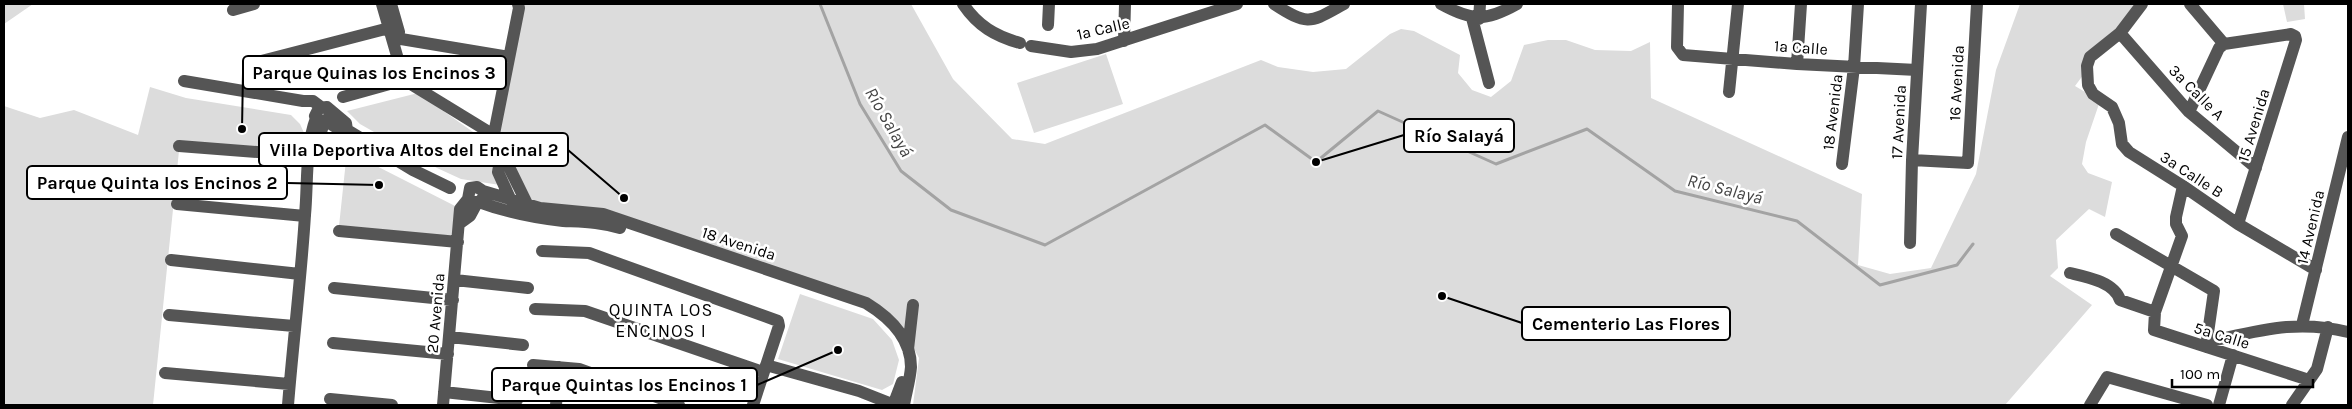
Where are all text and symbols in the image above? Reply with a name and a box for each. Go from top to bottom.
street label: 1a Calle [1075,13,1131,44]
street label: 1a Calle [1774,36,1828,59]
street label: 16 Avenida [1945,45,1968,122]
callout: Parque Quinas los Encinos 3 [243,56,506,89]
street label: 3a Calle A [2165,61,2228,124]
text: Parque Quinas los Encinos 3 [252,62,496,84]
street label: 18 Avenida [1818,73,1847,151]
water label: Río Salayá [860,83,918,161]
street label: 17 Avenida [1887,84,1910,160]
street label: 15 Avenida [2233,86,2274,164]
callout: Río Salayá [1404,119,1514,152]
text: Río Salayá [1414,125,1504,147]
callout: Villa Deportiva Altos del Encinal 2 [259,133,568,166]
text: Villa Deportiva Altos del Encinal 2 [270,139,558,161]
street label: 3a Calle B [2157,147,2227,202]
callout: Parque Quinta los Encinos 2 [27,166,287,199]
water label: Río Salayá [1685,169,1765,209]
text: Parque Quinta los Encinos 2 [37,172,277,194]
street label: 14 Avenida [2293,188,2328,266]
street label: 18 Avenida [699,223,778,264]
street label: 20 Avenida [423,272,448,354]
district label: QUINTA LOS ENCINOS I [609,299,713,342]
callout: Cementerio Las Flores [1522,307,1730,340]
text: Cementerio Las Flores [1532,313,1720,335]
street label: 5a Calle [2192,318,2252,353]
scale bar [2172,356,2313,388]
text: 100 m [2180,365,2220,383]
callout: Parque Quintas los Encinos 1 [492,368,757,401]
text: Parque Quintas los Encinos 1 [501,374,747,396]

